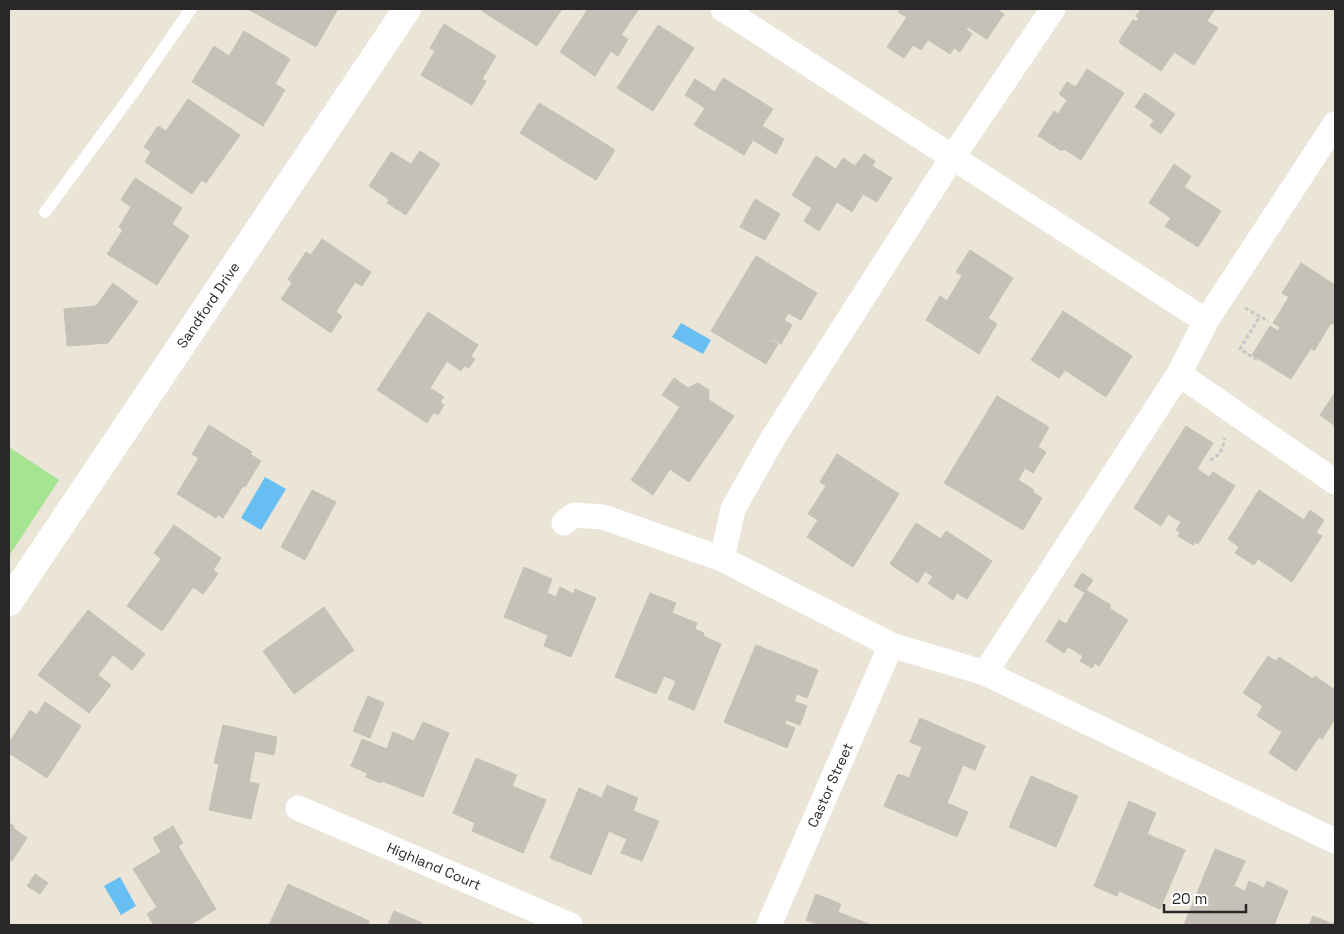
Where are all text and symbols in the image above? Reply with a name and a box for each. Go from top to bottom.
street label: Sandford Drive [173,259,243,351]
street label: Castor Street [803,740,857,830]
street label: Highland Court [384,838,484,894]
scale bar [1164,882,1246,914]
text: 20 m [1172,889,1207,908]

